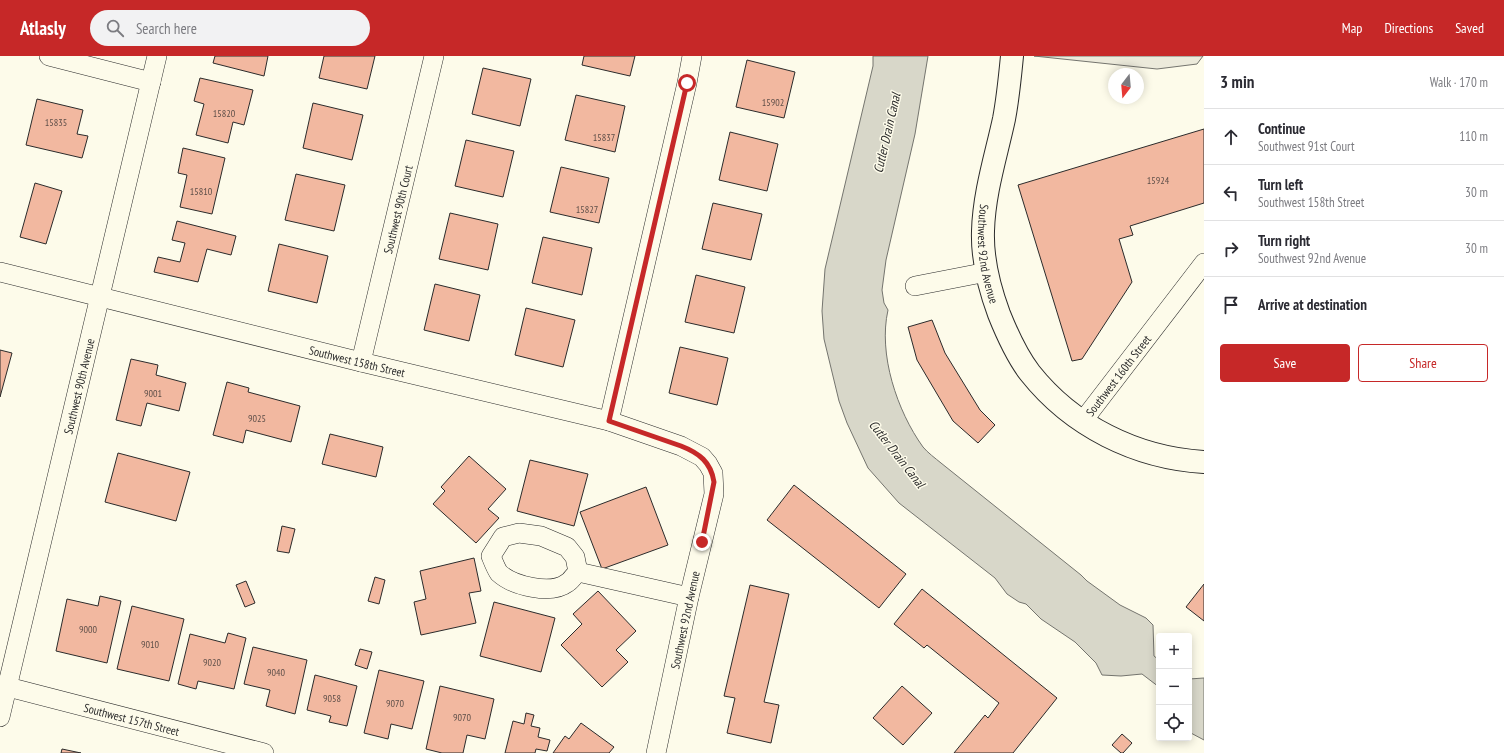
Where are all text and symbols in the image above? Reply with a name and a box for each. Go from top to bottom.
search box [90,10,370,46]
text: Atlasly [20,16,66,40]
icon: search [104,17,126,39]
text: Search here [136,19,197,38]
text: Map [1342,19,1362,37]
text: Directions [1384,19,1433,37]
text: Saved [1455,19,1484,37]
north arrow [1108,68,1144,104]
text: 3 min [1220,71,1254,93]
route start [678,74,696,92]
text: Walk · 170 m [1430,74,1488,91]
water label: Cutler Drain Canal [870,89,905,175]
house number: 15902 [762,96,784,109]
house number: 15820 [213,107,236,120]
house number: 15835 [45,116,67,129]
text: Continue [1258,119,1305,138]
icon: ahead [1220,126,1242,148]
text: 110 m [1459,128,1488,145]
house number: 15837 [593,131,615,144]
text: Southwest 91st Court [1258,138,1355,155]
street label: Southwest 90th Court [380,163,415,255]
house number: 15924 [1147,174,1170,187]
text: Turn left [1258,175,1303,194]
icon: left [1220,182,1242,204]
text: 30 m [1465,184,1488,201]
house number: 15810 [190,185,213,198]
text: Southwest 158th Street [1258,194,1364,211]
house number: 15827 [576,203,598,216]
street label: Southwest 92nd Avenue [975,203,1002,305]
text: Turn right [1258,231,1310,250]
icon: right [1220,238,1242,260]
text: 30 m [1465,240,1488,257]
text: Southwest 92nd Avenue [1258,250,1366,267]
icon: arrive [1220,294,1242,316]
text: Arrive at destination [1258,295,1367,314]
street label: Southwest 160th Street [1082,331,1154,419]
street label: Southwest 90th Avenue [60,337,97,436]
street label: Southwest 158th Street [308,342,407,380]
button: Save [1220,344,1350,382]
button: Share [1358,344,1488,382]
house number: 9001 [144,387,162,400]
house number: 9025 [248,412,266,425]
water label: Cutler Drain Canal [865,417,930,493]
route end [693,533,711,551]
street label: Southwest 92nd Avenue [667,570,703,670]
house number: 9000 [79,623,98,636]
map controls [1156,633,1192,741]
button: + [1156,633,1192,669]
house number: 9010 [141,638,160,651]
house number: 9020 [203,656,222,669]
house number: 9040 [267,666,286,679]
button: − [1156,669,1192,705]
house number: 9058 [323,692,341,705]
house number: 9070 [386,697,405,710]
street label: Southwest 157th Street [82,699,182,739]
button: locate [1156,705,1192,741]
house number: 9070 [453,711,472,724]

